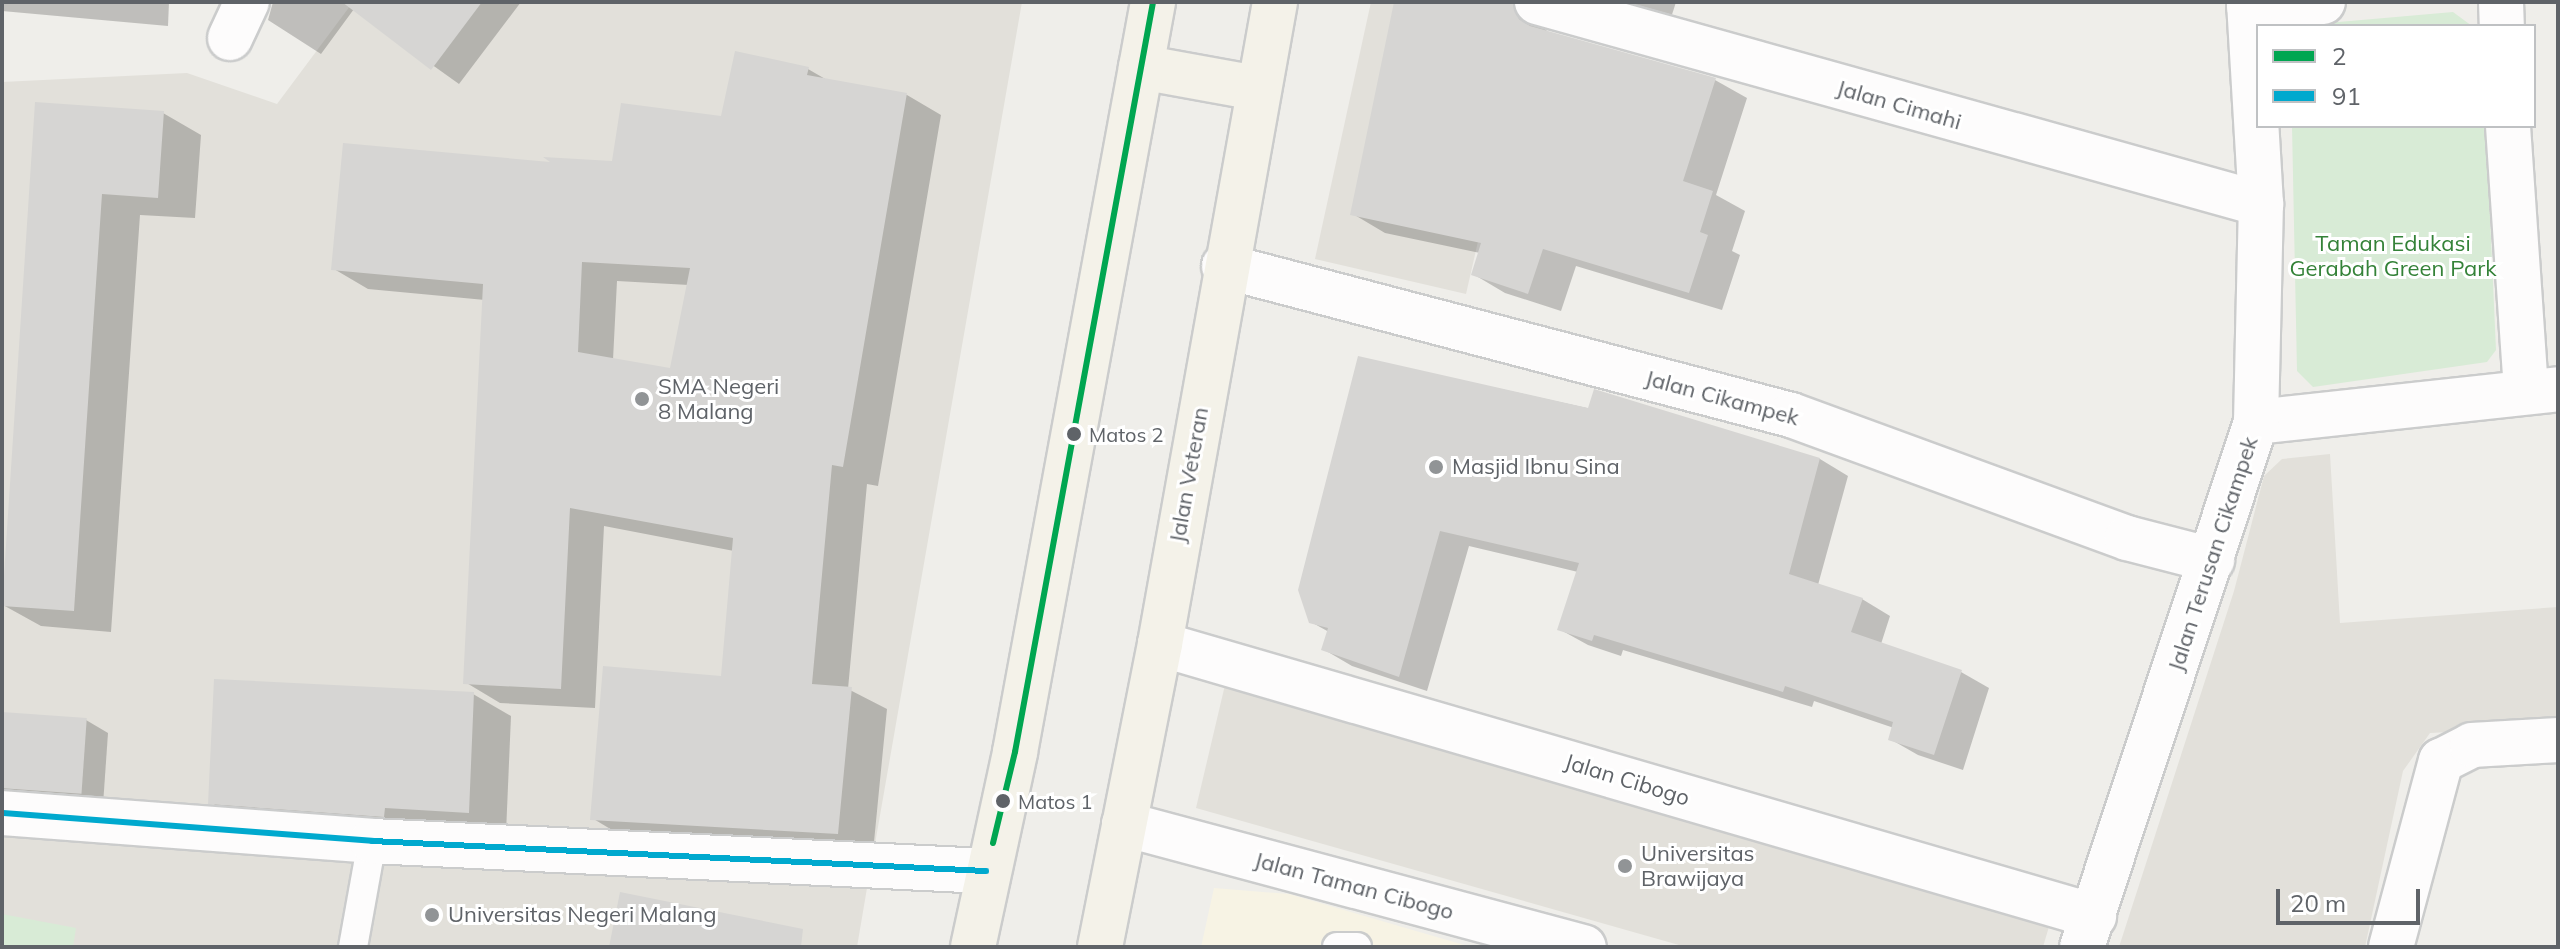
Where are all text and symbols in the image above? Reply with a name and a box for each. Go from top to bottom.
legend [2256,24,2536,128]
text: 2 [2332,41,2346,71]
street label: Jalan Cimahi [1834,75,1964,135]
text: 91 [2332,81,2361,111]
park label: Taman Edukasi Gerabah Green Park [2290,230,2496,282]
street label: Jalan Cikampek [1642,365,1802,431]
place label: SMA Negeri 8 Malang [658,373,779,424]
marker: SMA Negeri 8 Malang [633,390,651,408]
street label: Jalan Veteran [1164,405,1214,545]
place label: Matos 2 [1089,422,1164,446]
marker: Matos 2 [1066,426,1082,442]
street label: Jalan Terusan Cikampek [2163,433,2263,675]
place label: Masjid Ibnu Sina [1452,454,1620,480]
marker: Masjid Ibnu Sina [1427,458,1445,476]
street label: Jalan Cibogo [1561,748,1693,812]
place label: Matos 1 [1018,789,1093,813]
marker: Matos 1 [995,793,1011,809]
place label: Universitas Brawijaya [1641,840,1755,892]
street label: Jalan Taman Cibogo [1251,847,1457,925]
marker: Universitas Brawijaya [1616,857,1634,875]
scale bar [2280,873,2424,923]
text: 20 m [2290,888,2346,918]
place label: Universitas Negeri Malang [448,902,717,928]
marker: Universitas Negeri Malang [423,906,441,924]

